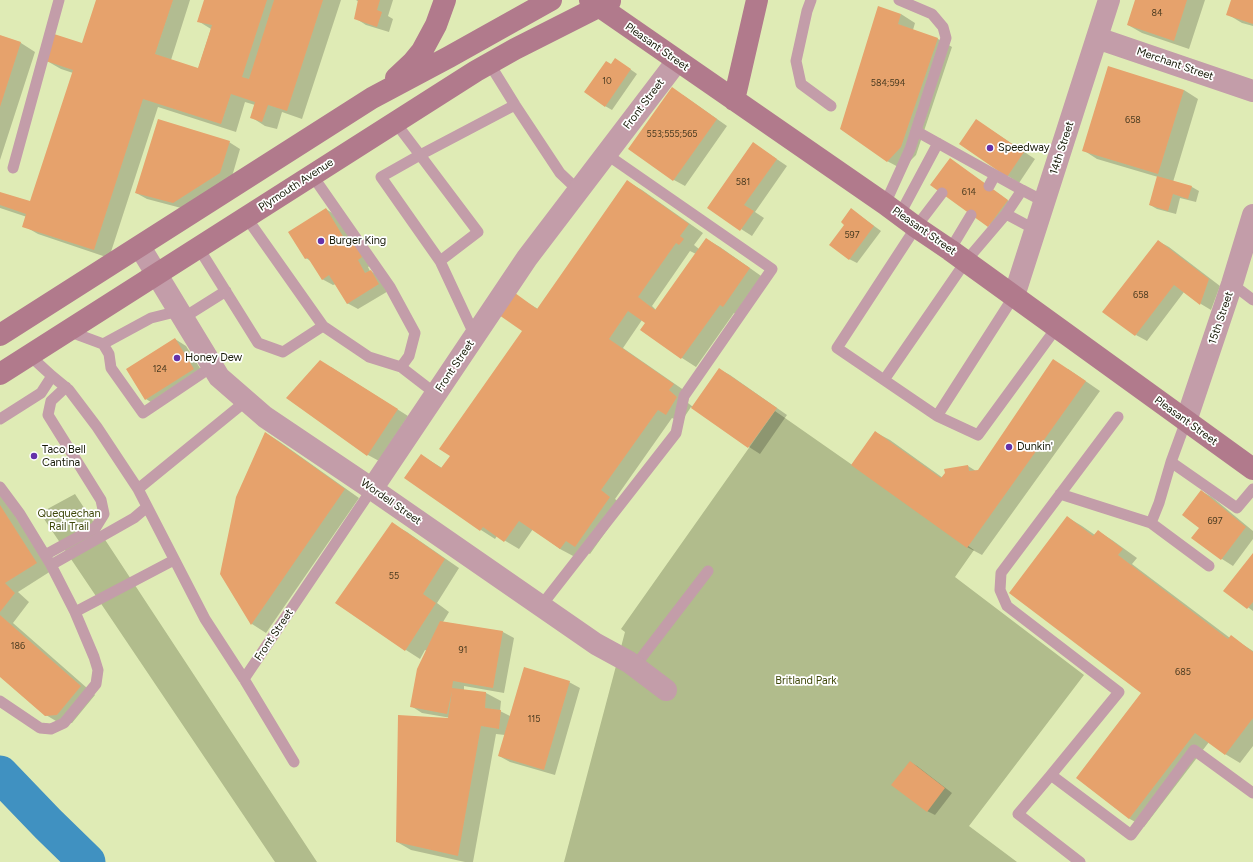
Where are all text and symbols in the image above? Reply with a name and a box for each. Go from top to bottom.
house number: 84 [1151,8,1163,18]
street label: Pleasant Street [623,20,691,74]
street label: Merchant Street [1135,45,1215,83]
house number: 10 [602,76,612,86]
street label: Front Street [621,76,667,132]
house number: 584;594 [871,78,905,88]
house number: 658 [1125,115,1141,125]
street label: 14th Street [1047,120,1077,176]
house number: 553;555;565 [647,129,697,139]
place label: Speedway [998,141,1050,155]
marker: Speedway [985,143,995,153]
street label: Plymouth Avenue [256,156,336,214]
house number: 581 [736,177,750,187]
house number: 614 [962,187,976,197]
street label: Pleasant Street [890,204,958,258]
house number: 597 [844,230,860,240]
place label: Burger King [329,234,386,248]
marker: Burger King [316,236,326,246]
house number: 658 [1133,290,1149,300]
street label: 15th Street [1206,290,1236,346]
street label: Front Street [433,338,477,394]
place label: Honey Dew [185,351,242,365]
marker: Honey Dew [172,353,182,363]
house number: 124 [153,364,167,374]
street label: Pleasant Street [1152,394,1220,448]
place label: Dunkin' [1017,440,1053,454]
marker: Dunkin' [1004,442,1014,452]
place label: Taco Bell Cantina [42,443,86,469]
marker: Taco Bell Cantina [29,451,39,461]
street label: Wordell Street [358,476,424,528]
park label: Quequechan Rail Trail [37,507,101,533]
house number: 697 [1207,516,1223,526]
house number: 55 [389,571,399,581]
street label: Front Street [252,607,296,663]
house number: 186 [11,641,25,651]
house number: 91 [459,645,467,655]
house number: 685 [1175,667,1191,677]
park label: Britland Park [775,674,837,688]
house number: 115 [528,714,540,724]

